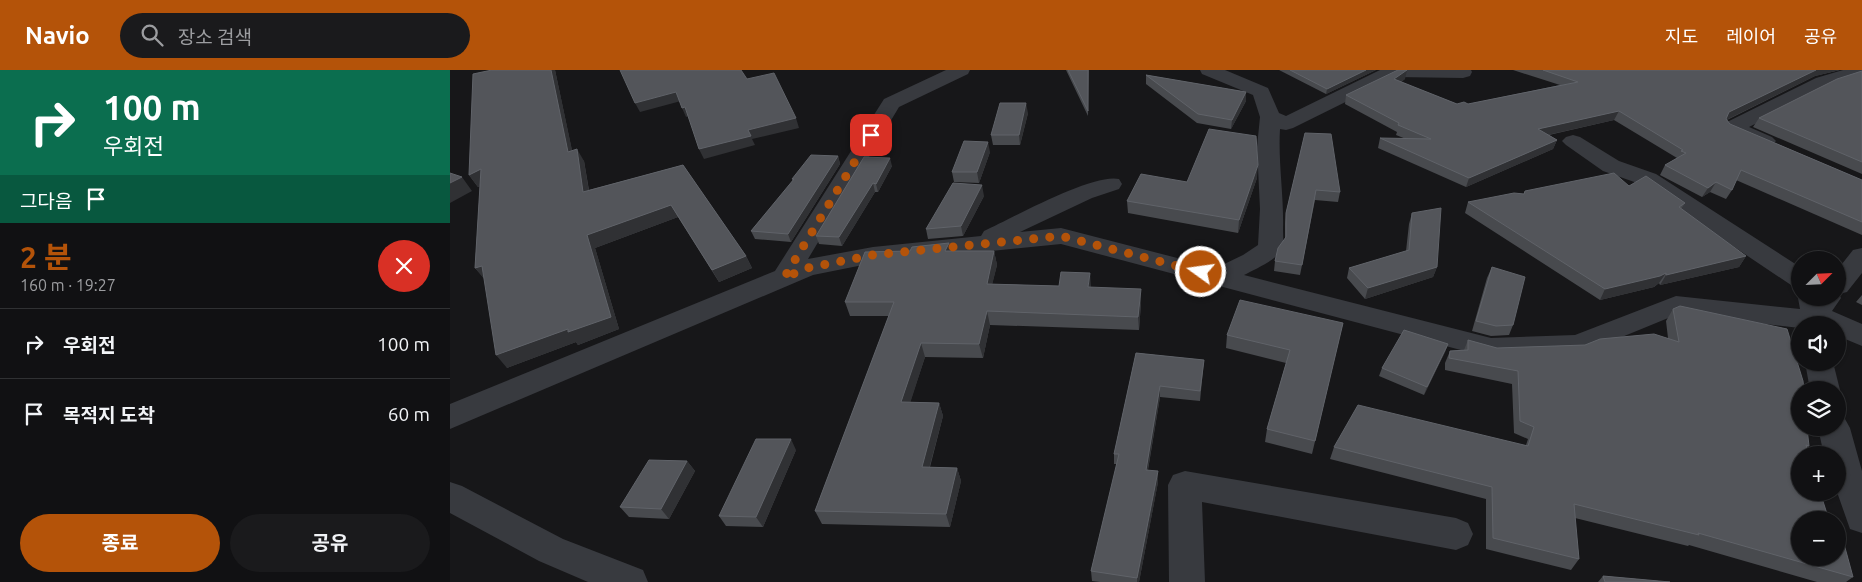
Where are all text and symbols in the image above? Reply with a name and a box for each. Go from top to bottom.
search box [120,13,470,58]
icon: search [138,21,166,49]
text: Navio [25,22,90,49]
text: 장소 검색 [178,26,252,48]
text: 지도 [1665,26,1698,46]
text: 레이어 [1726,26,1776,46]
text: 공유 [1804,26,1837,46]
text: 100 m [103,87,201,127]
icon: right [20,90,85,155]
pin [850,114,892,156]
icon: arrive [857,121,885,149]
text: 우회전 [103,133,164,158]
icon: arrive [82,185,110,213]
text: 그다음 [20,190,72,212]
text: 2 분 [20,240,72,274]
button: close [378,240,430,292]
position arrow [1174,245,1226,297]
north arrow [1791,251,1846,306]
map controls [1791,251,1846,566]
text: 160 m · 19:27 [20,276,116,294]
button: sound [1791,316,1846,371]
icon: right [20,330,48,358]
text: 100 m [377,333,430,355]
text: 우회전 [63,334,115,356]
button: layers [1791,381,1846,436]
icon: arrive [20,400,48,428]
text: 60 m [388,403,430,425]
text: 목적지 도착 [63,404,155,426]
button: + [1791,446,1846,501]
button: − [1791,511,1846,566]
button: 종료 [20,514,220,572]
button: 공유 [230,514,430,572]

